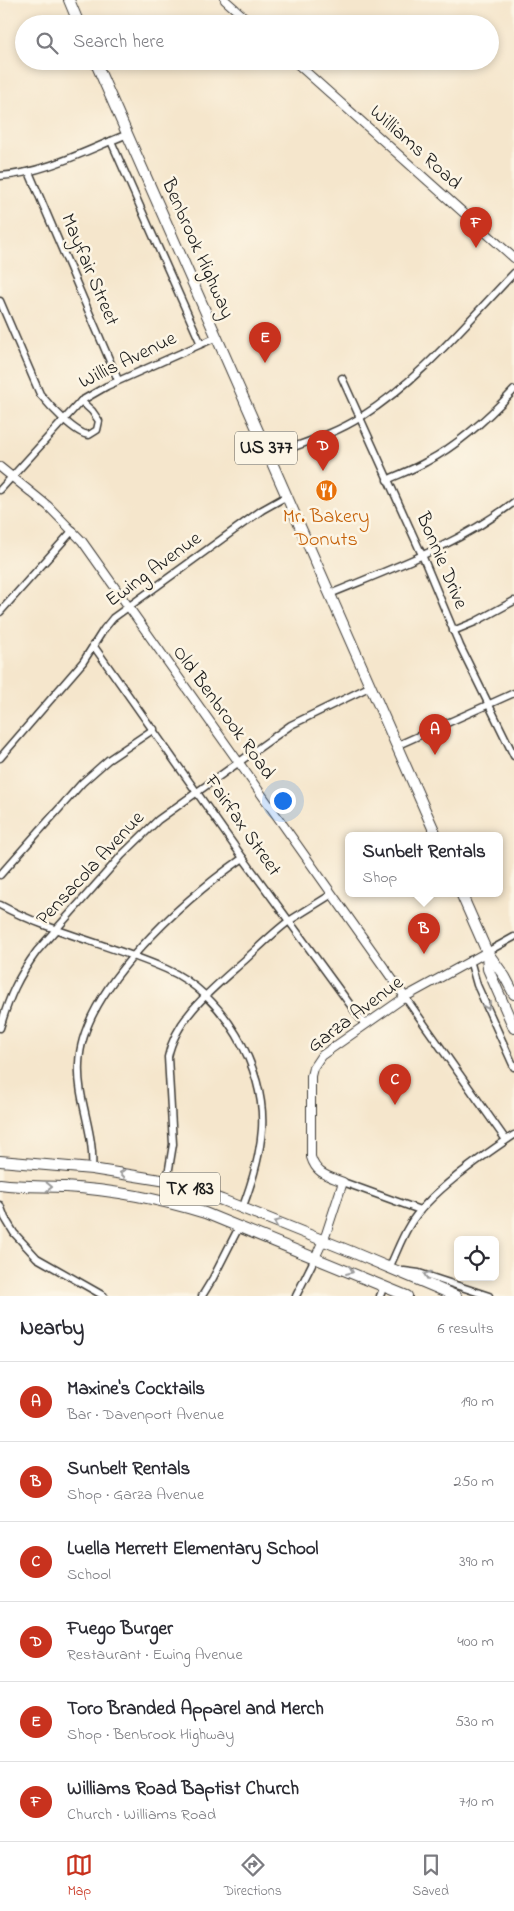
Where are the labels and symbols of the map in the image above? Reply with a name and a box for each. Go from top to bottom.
street label: Williams Road [362,99,468,197]
street label: Benbrook Highway [152,173,241,324]
pin: F [460,207,492,248]
street label: Mayfair Street [52,209,126,331]
pin: E [249,322,281,363]
street label: Willis Avenue [74,325,182,397]
pin: D [307,430,339,471]
road number: US 377 [235,432,297,464]
restaurant icon: Mr. Bakery Donuts [314,479,338,503]
place label: Mr. Bakery Donuts [283,503,369,555]
street label: Bonnie Drive [407,507,474,614]
street label: Ewing Avenue [100,525,209,616]
street label: Old Benbrook Road [164,640,282,786]
pin: A [419,714,451,755]
street label: Fairfax Street [196,769,288,883]
your location [270,788,296,814]
street label: Pensacola Avenue [30,805,152,933]
pin: B [408,913,440,954]
street label: Garza Avenue [302,969,410,1061]
one-way arrow [481,1001,492,1010]
pin: C [379,1064,411,1105]
one-way arrow [119,1169,127,1179]
road number: TX 183 [160,1172,220,1206]
one-way arrow [45,1182,53,1192]
one-way arrow [273,1219,282,1229]
one-way arrow [345,1265,354,1276]
one-way arrow [423,1271,431,1281]

